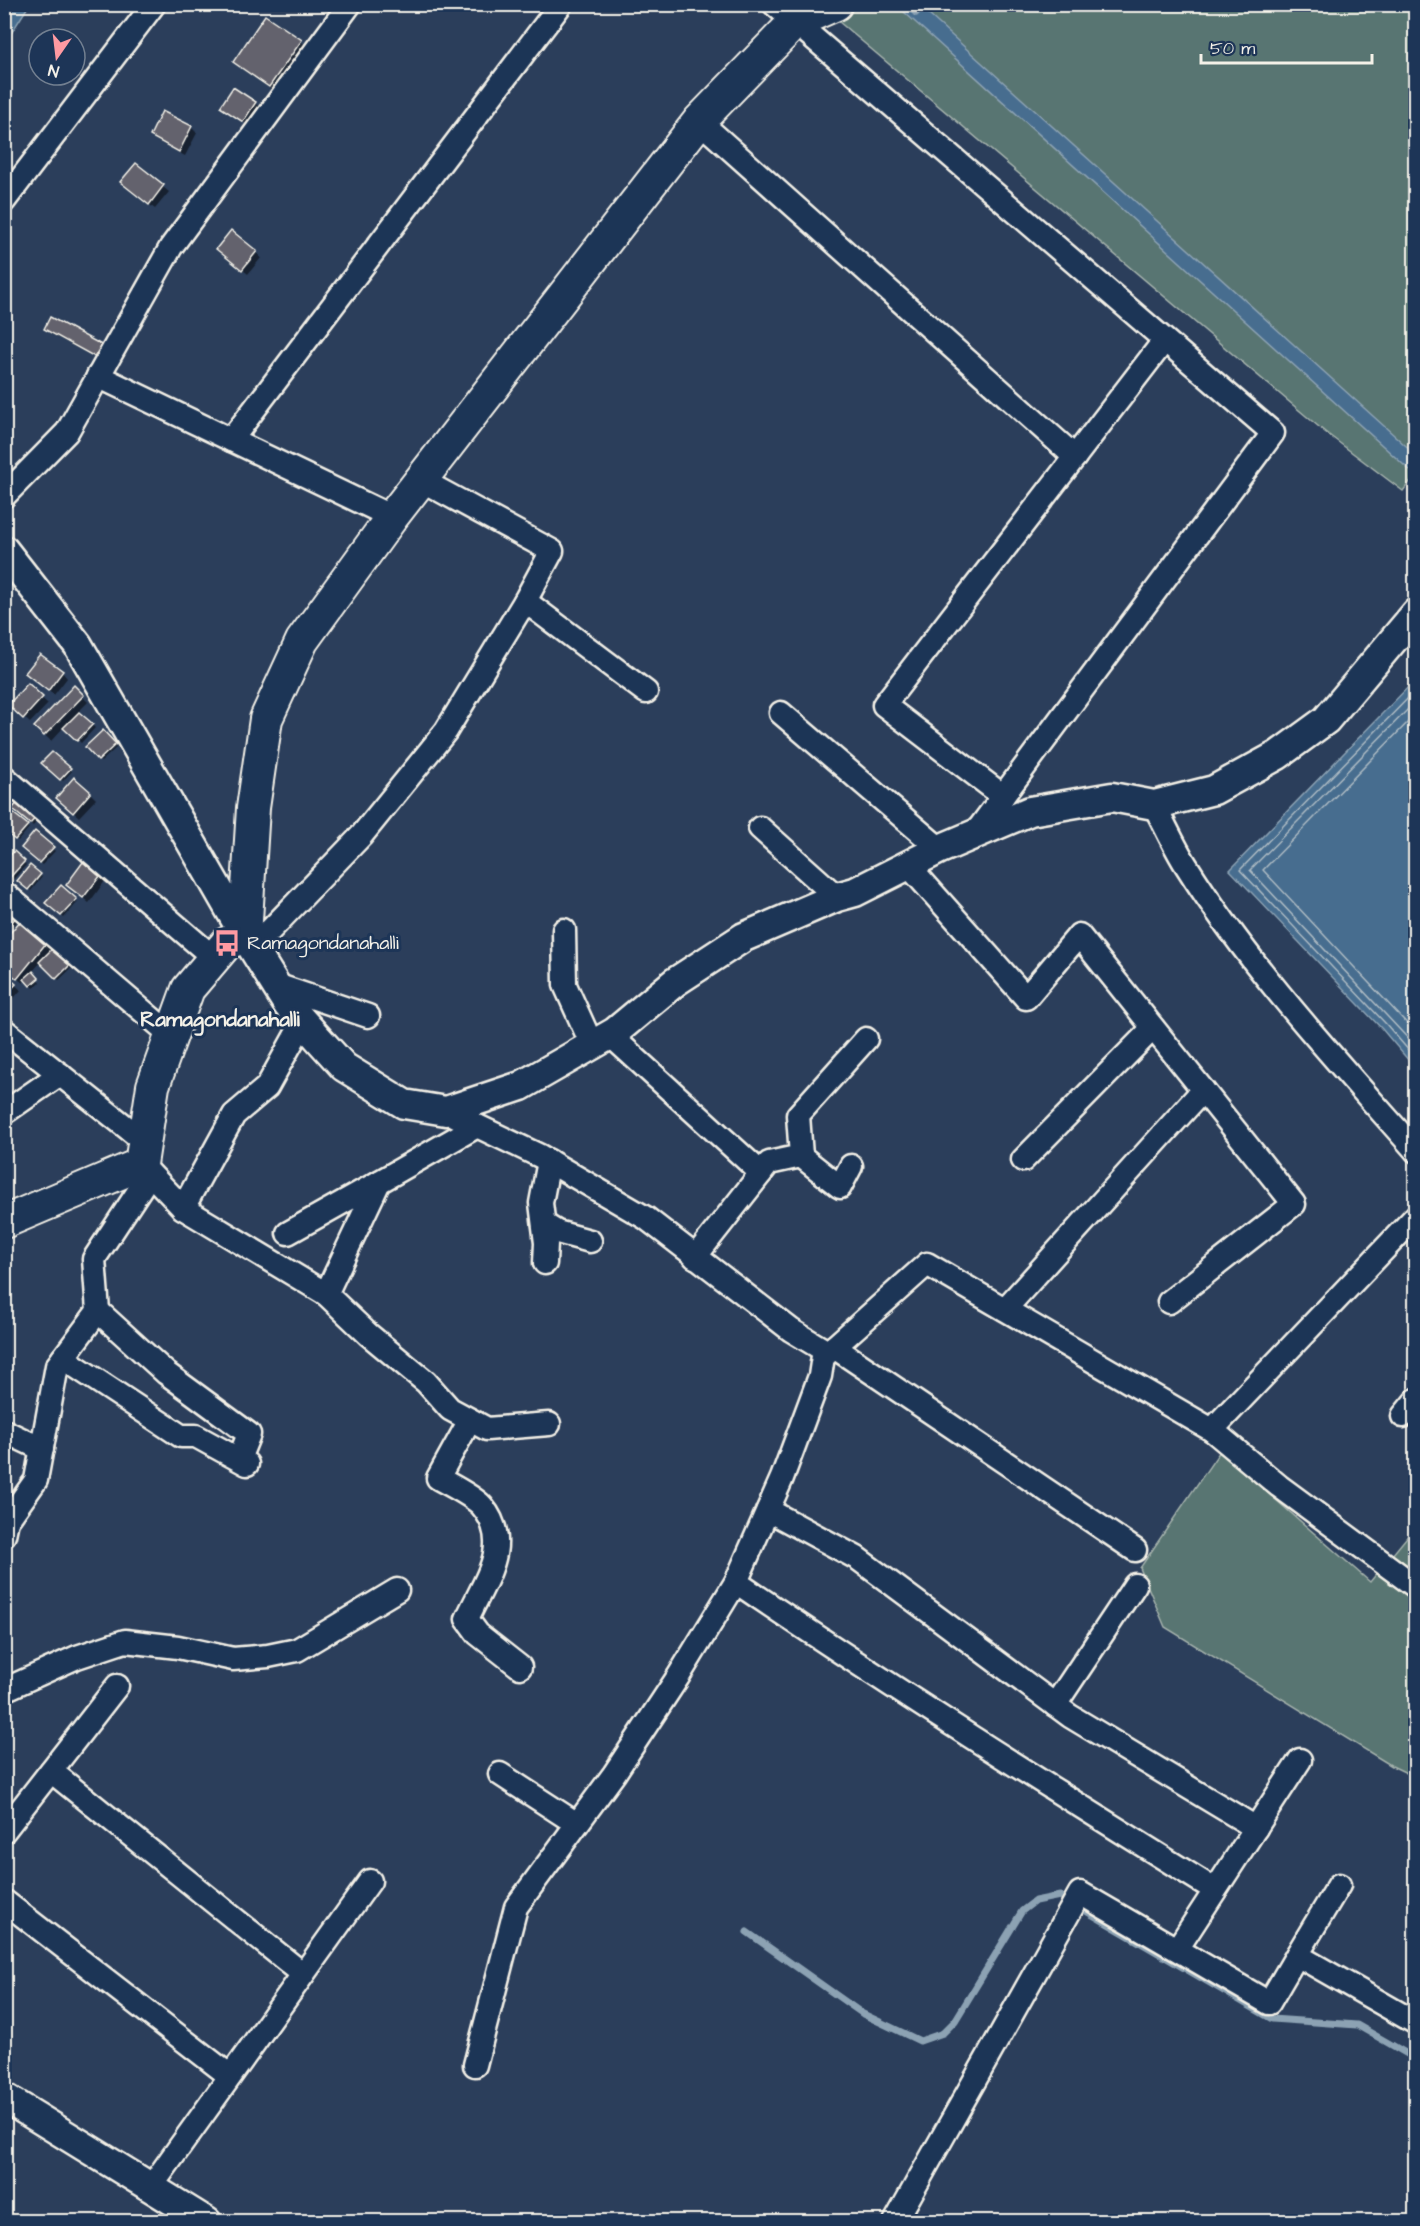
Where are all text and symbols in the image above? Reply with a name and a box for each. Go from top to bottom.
north arrow [27,27,87,87]
scale bar [1201,27,1372,65]
text: 50 m [1210,36,1255,61]
text: N [46,59,61,82]
bus stop icon: Ramagondanahalli [212,928,242,958]
place label: Ramagondanahalli [247,929,399,958]
district label: Ramagondanahalli [140,1005,300,1036]

